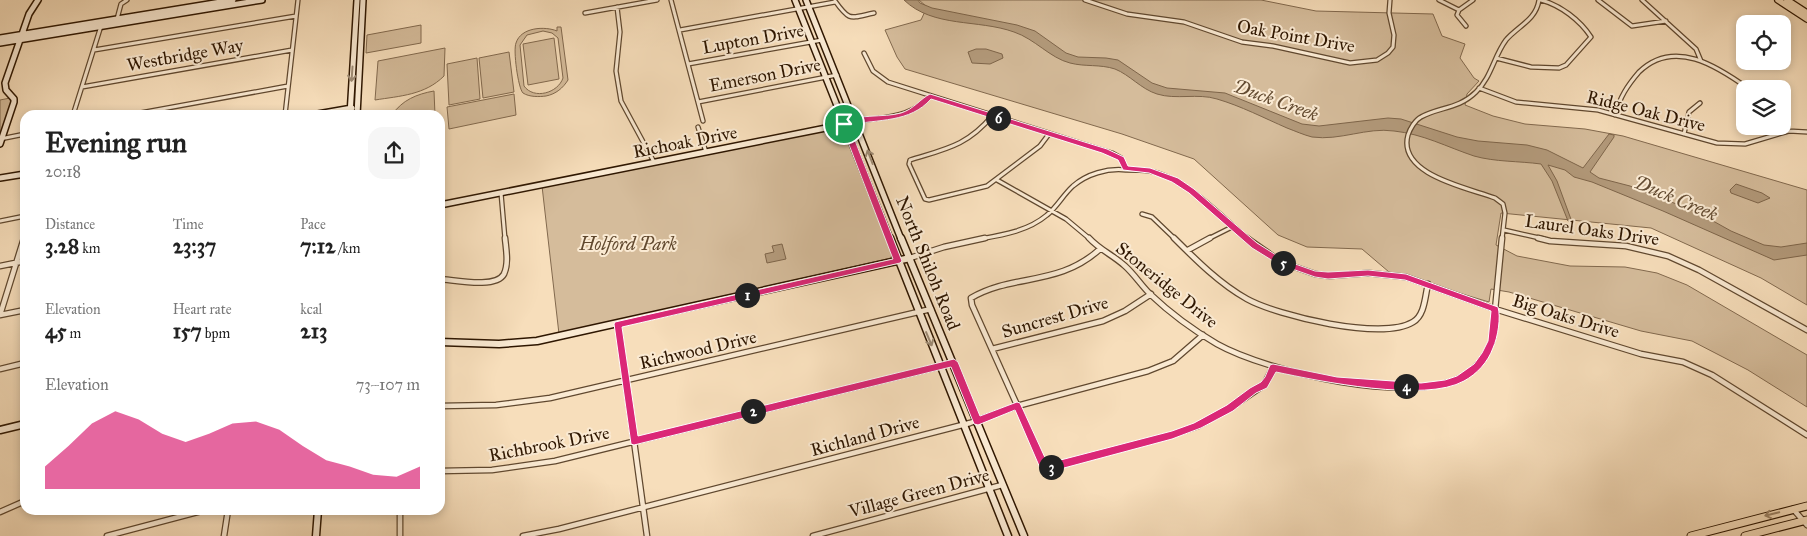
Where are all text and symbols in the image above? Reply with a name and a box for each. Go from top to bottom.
street label: Oak Point Drive [1235,15,1357,57]
map controls [1736,15,1791,135]
button: locate [1736,15,1791,70]
street label: Lupton Drive [701,19,805,59]
street label: Westbridge Way [125,34,246,77]
street label: Emerson Drive [707,53,823,97]
one-way arrow [348,66,357,82]
water label: Duck Creek [1230,74,1322,126]
button: layers [1736,80,1791,135]
street label: Ridge Oak Drive [1584,86,1708,137]
pin [823,103,865,145]
pin: 6 [986,106,1010,130]
icon: arrive [830,110,858,138]
text: 6 [995,110,1002,127]
street label: Richoak Drive [631,121,739,163]
text: Evening run [45,125,187,160]
button: share [368,127,420,179]
one-way arrow [864,150,873,165]
text: 20:18 [45,162,81,181]
water label: Duck Creek [1631,170,1722,226]
street label: North Shiloh Road [891,193,965,333]
street label: Laurel Oaks Drive [1524,210,1660,250]
text: Distance [45,216,95,233]
text: Time [173,216,204,233]
text: Pace [300,216,326,233]
text: 3.28 [45,233,79,259]
text: 23:37 [173,233,216,259]
text: 7:12 [300,233,335,259]
park label: Holford Park [578,233,677,255]
street label: Stoneridge Drive [1111,237,1223,334]
text: km [79,240,101,257]
text: /km [335,240,361,257]
pin: 5 [1270,250,1296,276]
text: 5 [1280,255,1287,272]
pin: 1 [734,282,760,308]
text: 1 [745,287,750,304]
street label: Big Oaks Drive [1510,289,1622,344]
street label: Suncrest Drive [999,291,1111,343]
text: Elevation [45,301,101,318]
text: Heart rate [173,301,232,318]
text: kcal [300,301,322,318]
text: 45 [45,318,66,344]
text: 157 [173,318,202,344]
text: 213 [300,318,327,344]
text: m [66,325,81,342]
text: bpm [202,325,230,342]
street label: Richwood Drive [637,326,759,374]
one-way arrow [924,331,934,346]
pin: 4 [1394,374,1418,398]
text: Elevation [45,375,109,394]
text: 73–107 m [356,375,420,394]
text: 4 [1403,378,1410,395]
pin: 2 [740,398,766,424]
text: 2 [750,403,757,420]
street label: Richland Drive [808,411,922,461]
street label: Richbrook Drive [487,422,611,466]
pin: 3 [1038,454,1064,480]
text: 3 [1049,459,1054,476]
street label: Village Green Drive [845,464,992,524]
one-way arrow [1765,510,1781,520]

